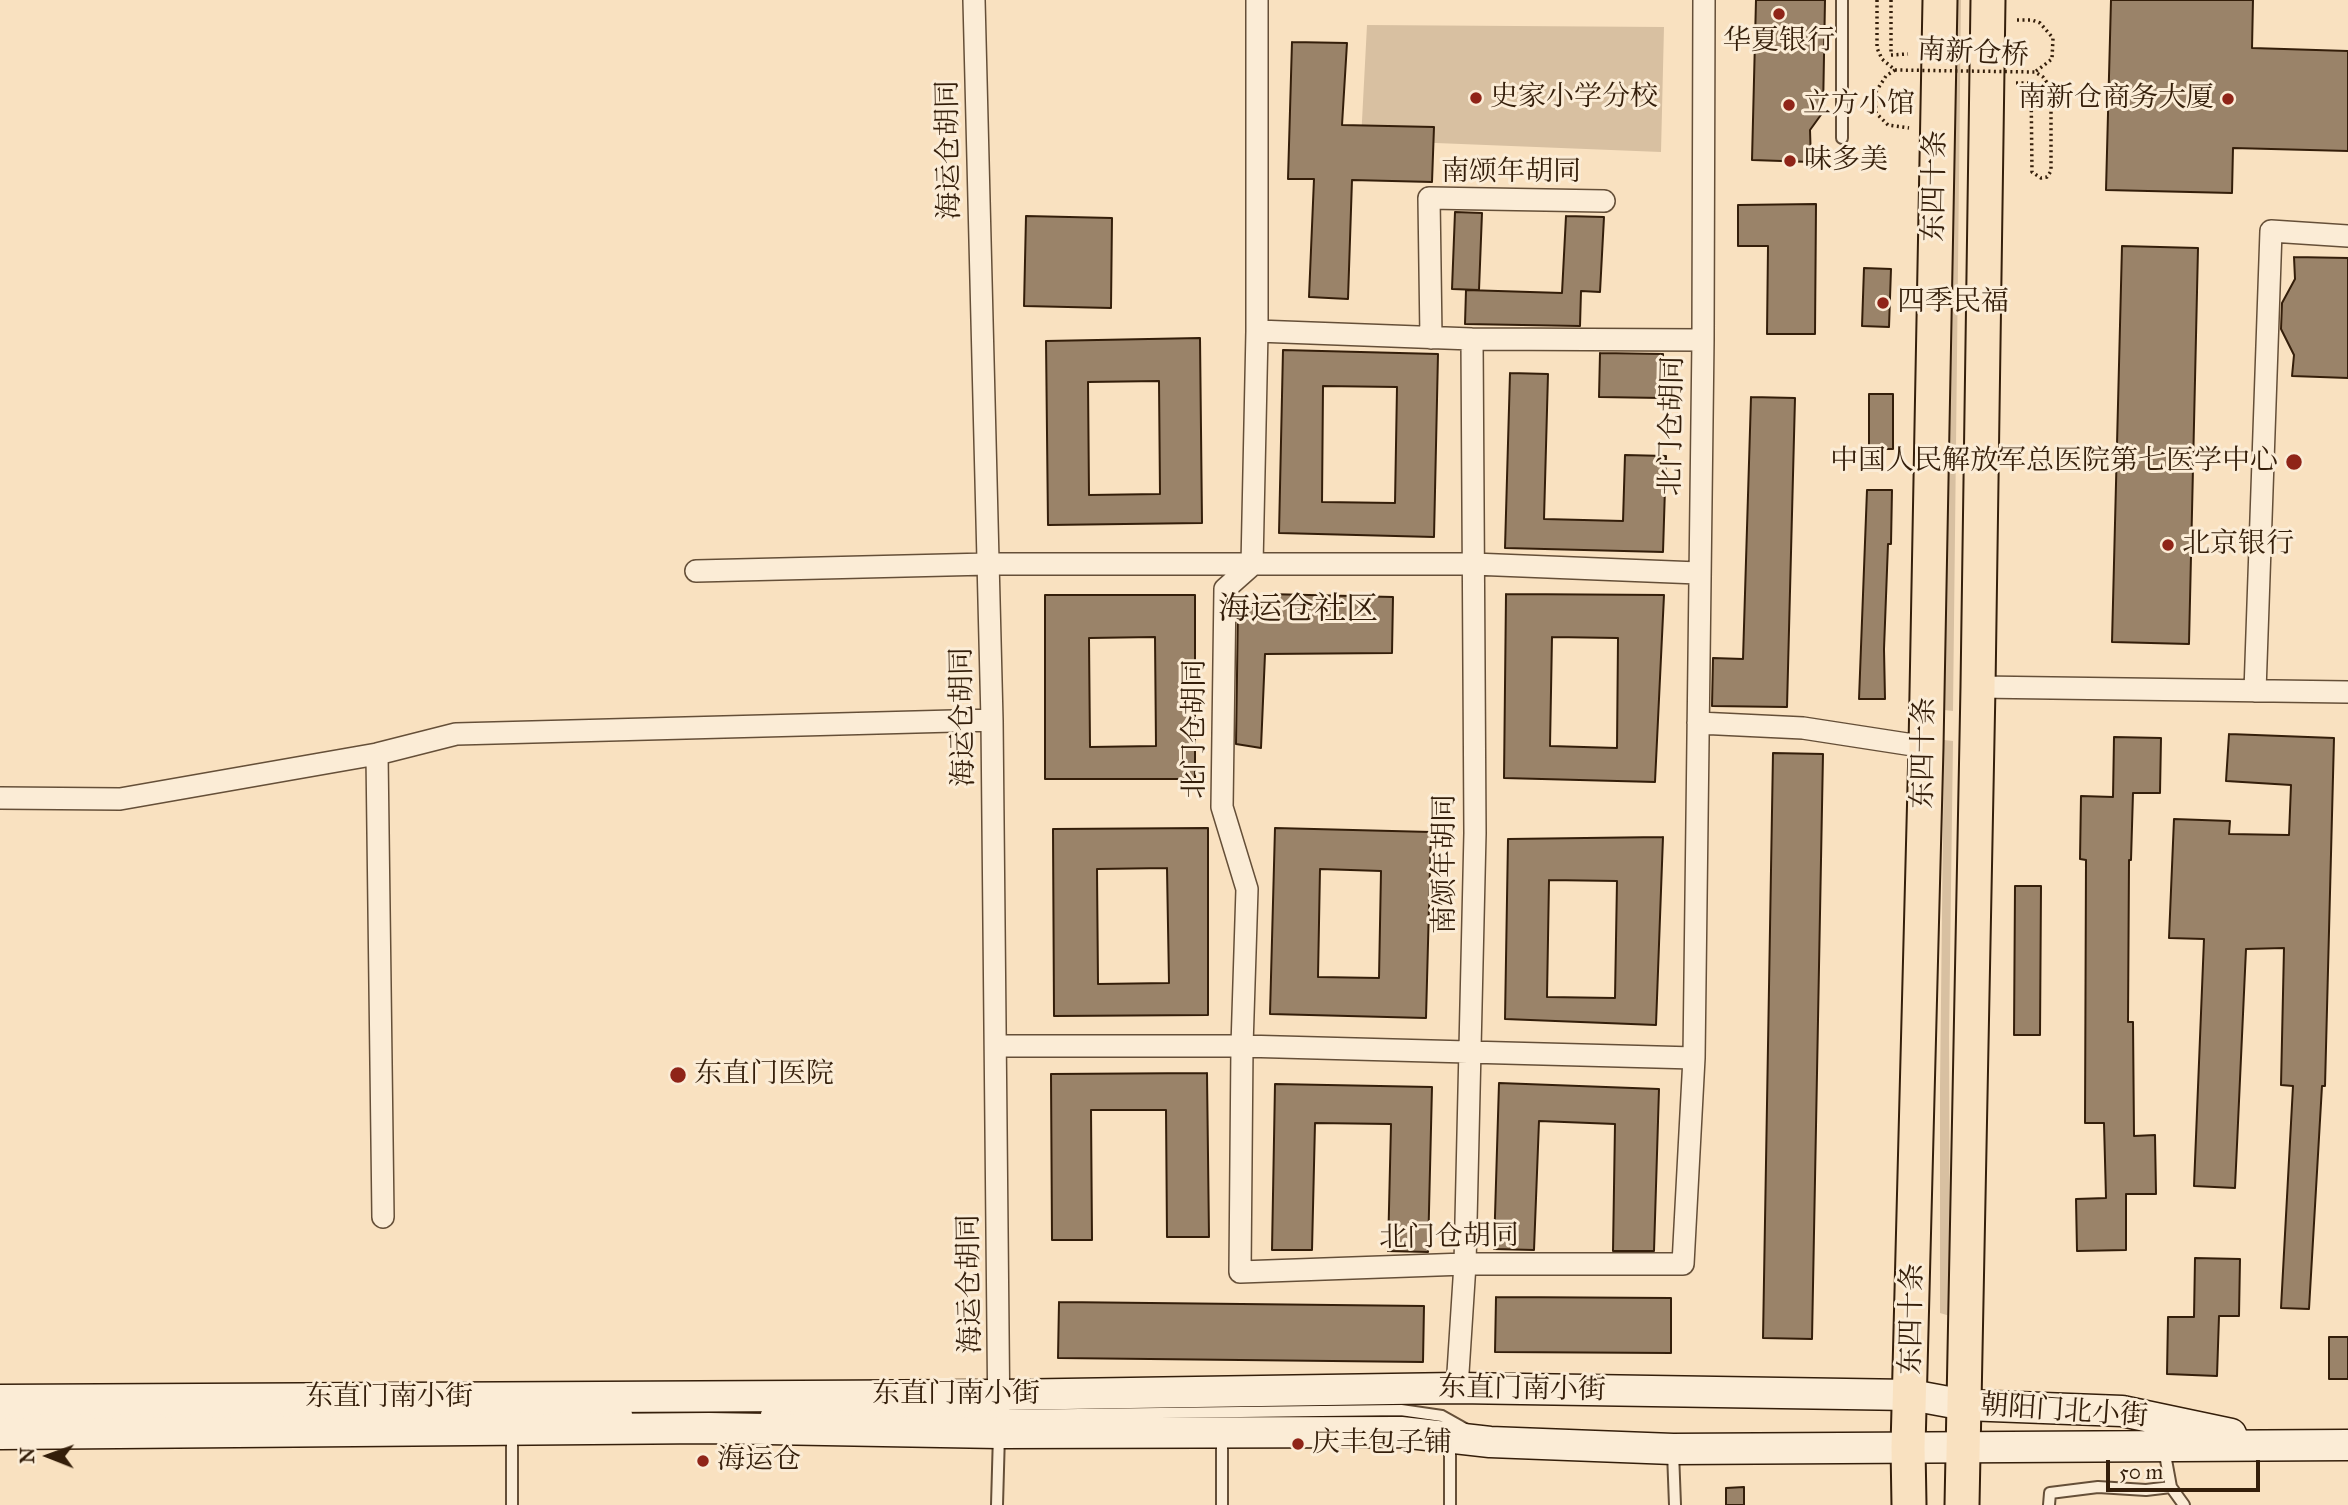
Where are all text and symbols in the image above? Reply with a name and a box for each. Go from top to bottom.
marker: 华夏银行 [1771,6,1787,22]
place label: 华夏银行 [1723,25,1835,59]
street label: 南新仓桥 [1916,34,2030,74]
street label: 海运仓胡同 [932,80,968,220]
place label: 史家小学分校 [1490,81,1658,115]
place label: 南新仓商务大厦 [2018,82,2214,116]
place label: 立方小馆 [1803,88,1915,122]
marker: 史家小学分校 [1468,90,1484,106]
marker: 南新仓商务大厦 [2220,91,2236,107]
marker: 立方小馆 [1781,97,1797,113]
street label: 东四十条 [1918,130,1954,242]
place label: 味多美 [1804,144,1888,178]
marker: 味多美 [1782,153,1798,169]
street label: 南颂年胡同 [1441,156,1581,190]
place label: 四季民福 [1897,286,2009,320]
marker: 四季民福 [1875,295,1891,311]
street label: 北门仓胡同 [1655,356,1691,496]
place label: 中国人民解放军总医院第七医学中心 [1830,445,2278,479]
marker: 中国人民解放军总医院第七医学中心 [2284,452,2304,472]
place label: 北京银行 [2182,528,2294,562]
marker: 北京银行 [2160,537,2176,553]
district label: 海运仓社区 [1218,592,1378,630]
street label: 海运仓胡同 [946,647,982,787]
street label: 北门仓胡同 [1179,659,1213,799]
street label: 东四十条 [1907,697,1943,809]
street label: 南颂年胡同 [1429,794,1463,934]
place label: 东直门医院 [694,1058,834,1092]
marker: 东直门医院 [668,1065,688,1085]
street label: 海运仓胡同 [953,1214,989,1354]
street label: 北门仓胡同 [1379,1220,1519,1256]
street label: 东四十条 [1895,1263,1931,1375]
street label: 东直门南小街 [1438,1372,1606,1408]
street label: 东直门南小街 [872,1378,1040,1412]
street label: 东直门南小街 [305,1381,473,1415]
street label: 朝阳门北小街 [1979,1389,2149,1435]
north arrow [14,1421,84,1491]
place label: 庆丰包子铺 [1312,1427,1452,1461]
marker: 庆丰包子铺 [1290,1436,1306,1452]
place label: 海运仓 [717,1444,801,1478]
scale bar [2110,1446,2264,1490]
text: N [16,1447,39,1464]
marker: 海运仓 [695,1453,711,1469]
text: 50 m [2119,1459,2163,1485]

